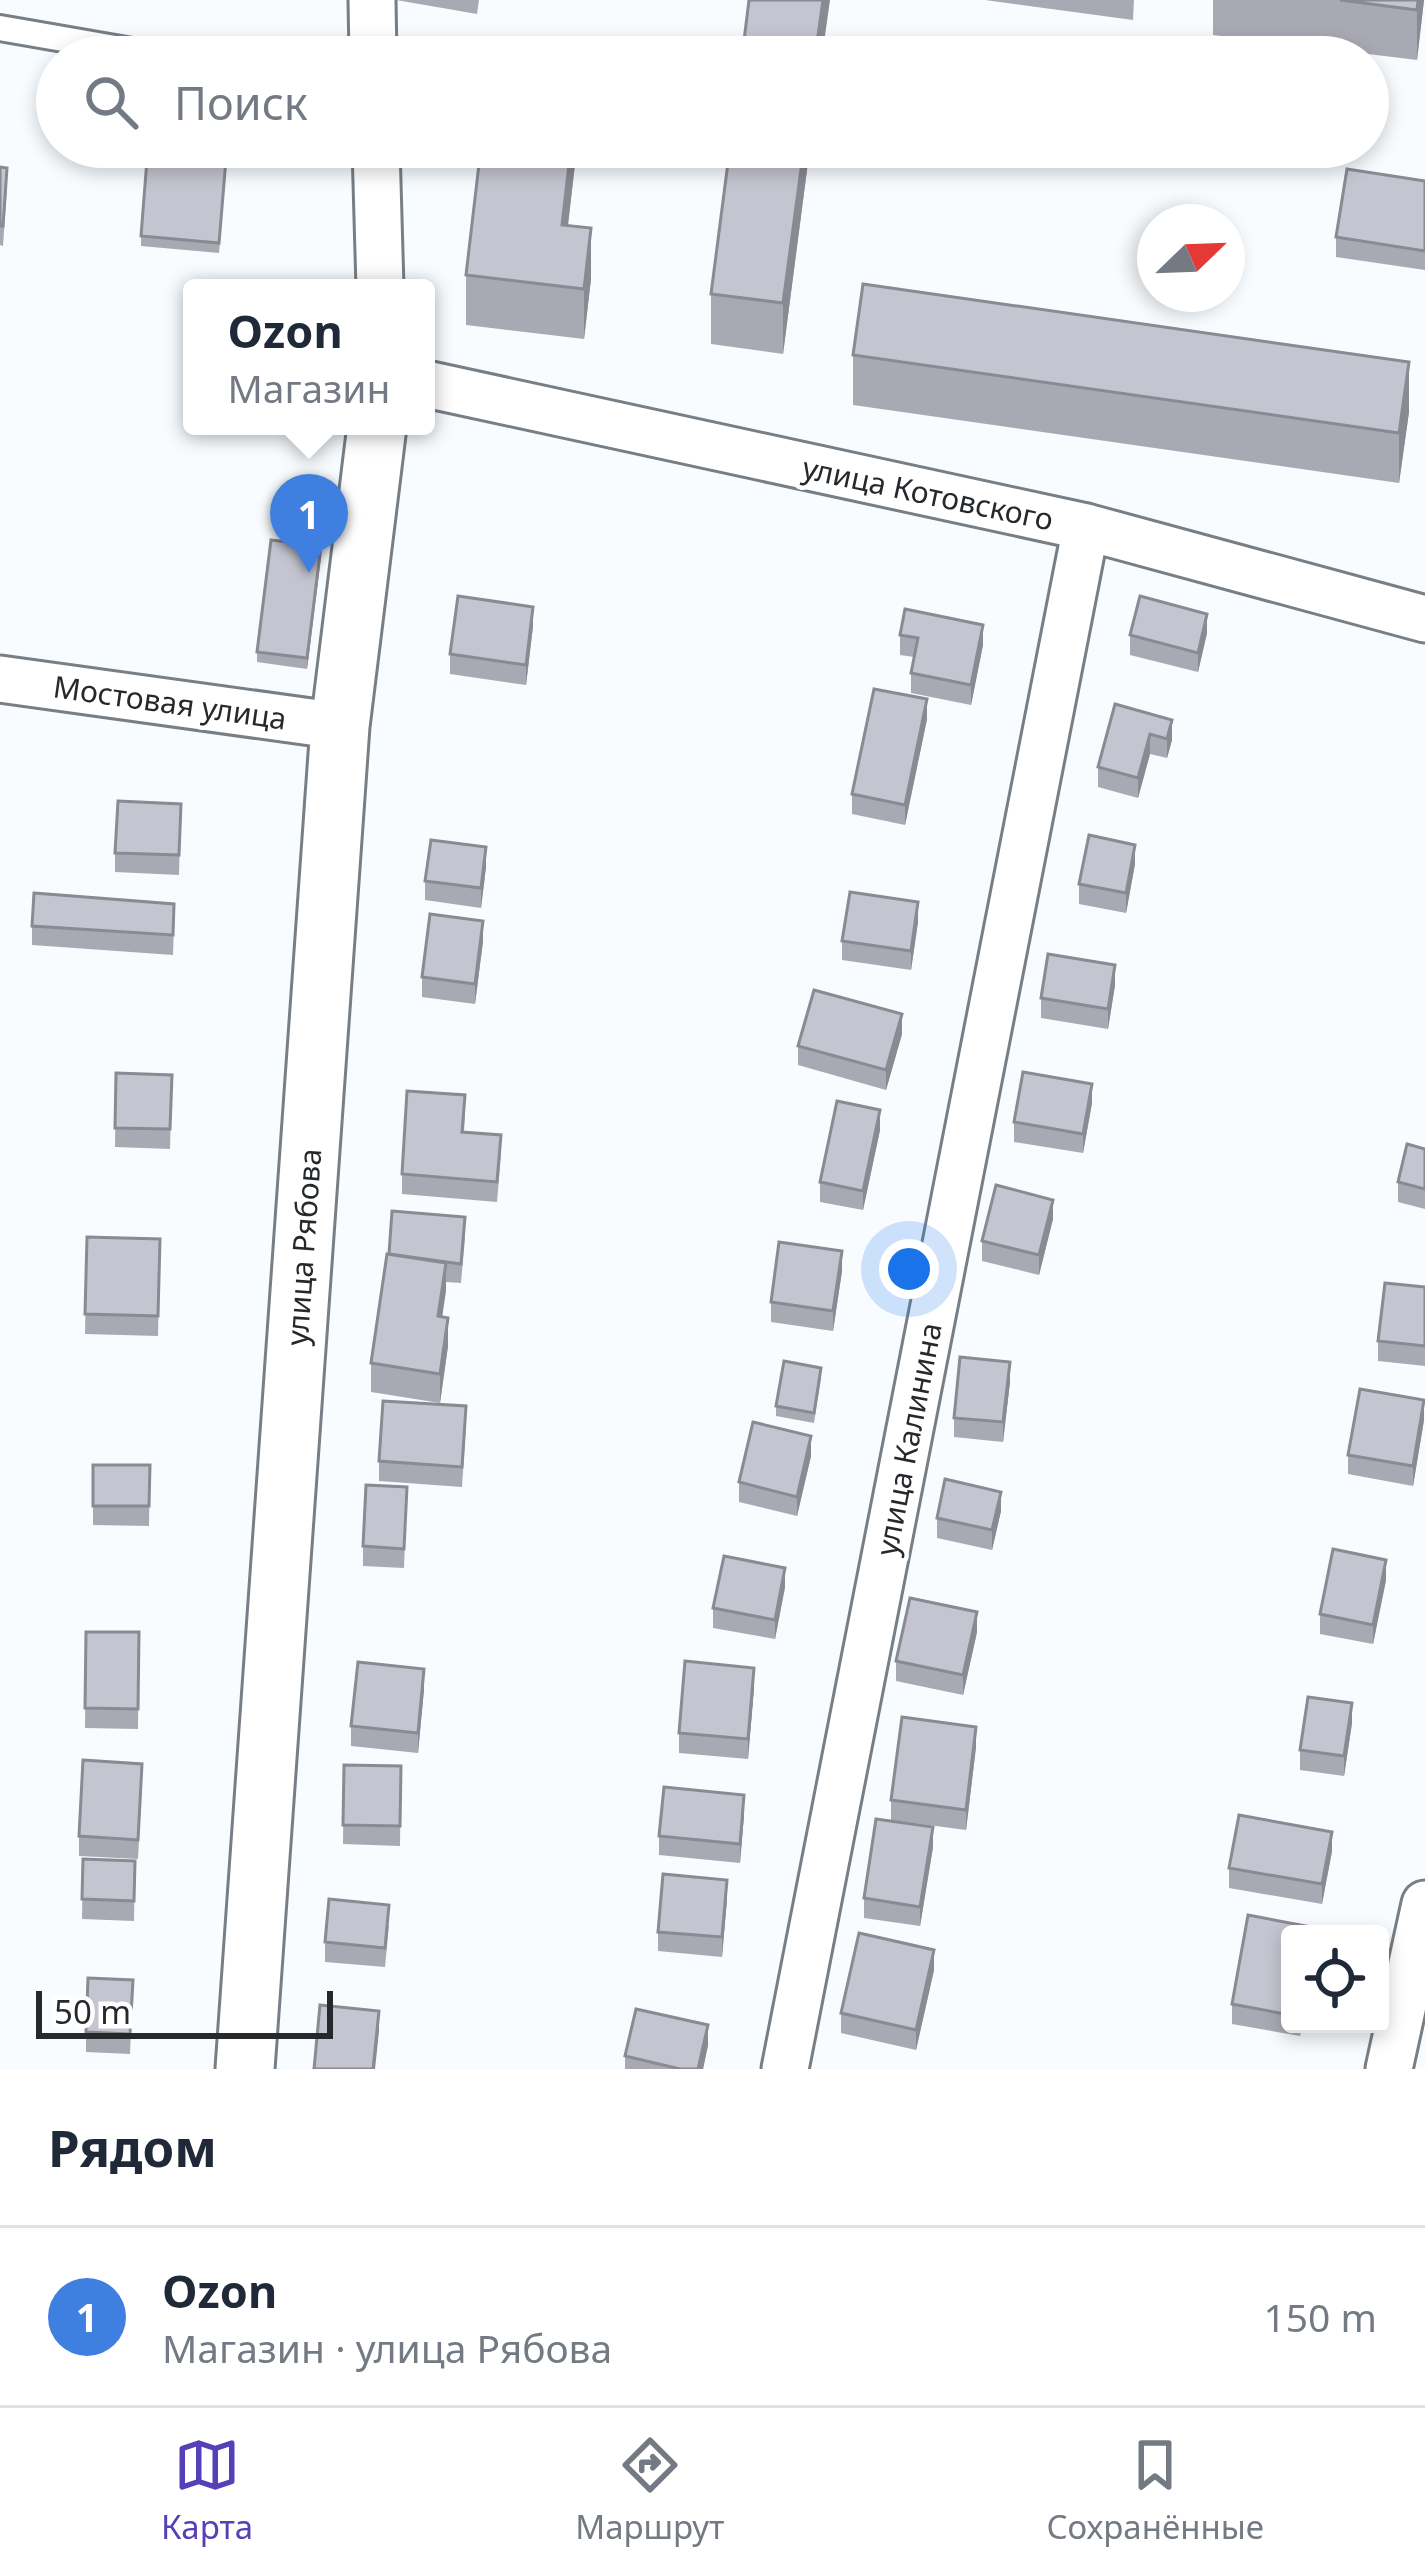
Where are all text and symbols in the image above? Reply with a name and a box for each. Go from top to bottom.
search box [36,36,1389,168]
icon: search [78,69,144,135]
text: Поиск [174,72,308,133]
north arrow [1137,204,1245,312]
popup [183,279,435,435]
text: Ozon [227,300,343,361]
text: Магазин [227,361,391,414]
street label: улица Котовского [799,446,1057,540]
pin: 1 [270,474,348,573]
street label: Мостовая улица [51,665,289,739]
street label: улица Рябова [276,1147,330,1347]
your location [879,1239,939,1299]
street label: улица Калинина [865,1319,951,1559]
map controls [1281,1925,1389,2033]
button: locate [1281,1925,1389,2033]
scale bar [36,1985,333,2038]
text: 50 m [54,1989,131,2034]
text: Рядом [48,2112,217,2182]
text: Ozon [162,2260,277,2321]
text: 1 [76,2290,98,2343]
text: 150 m [1263,2290,1377,2343]
text: Магазин · улица Рябова [162,2321,612,2374]
tab: Карта [161,2432,253,2549]
tab: Маршрут [575,2432,724,2549]
tab: Сохранённые [1046,2432,1264,2549]

